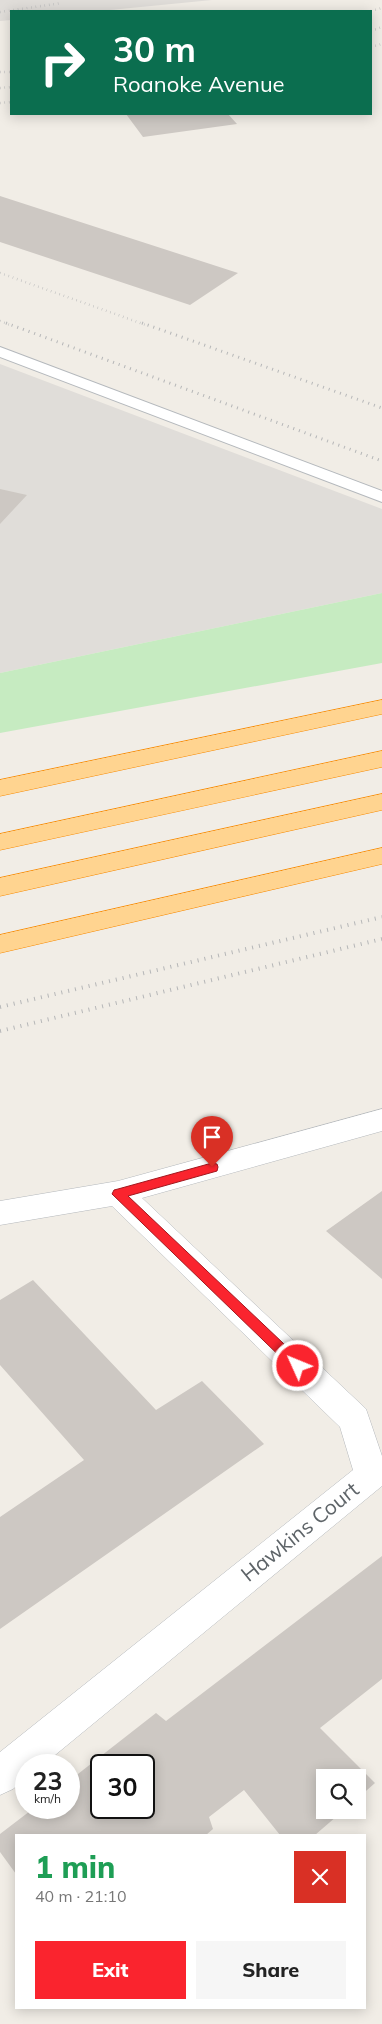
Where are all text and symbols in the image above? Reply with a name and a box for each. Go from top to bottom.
text: 30 m [113,27,196,71]
icon: right [30,30,95,95]
text: Roanoke Avenue [113,70,285,98]
pin [191,1116,233,1167]
icon: arrive [198,1123,226,1151]
position arrow [271,1339,323,1391]
street label: Hawkins Court [235,1476,364,1587]
speed limit sign: 30 [90,1754,155,1819]
text: 23 [32,1765,63,1796]
map controls [316,1769,366,1819]
button: search [316,1769,366,1819]
text: km/h [34,1791,61,1806]
text: 1 min [35,1848,115,1886]
button: close [294,1851,346,1903]
text: 40 m · 21:10 [35,1886,127,1906]
button: Exit [35,1941,186,1999]
button: Share [196,1941,346,1999]

